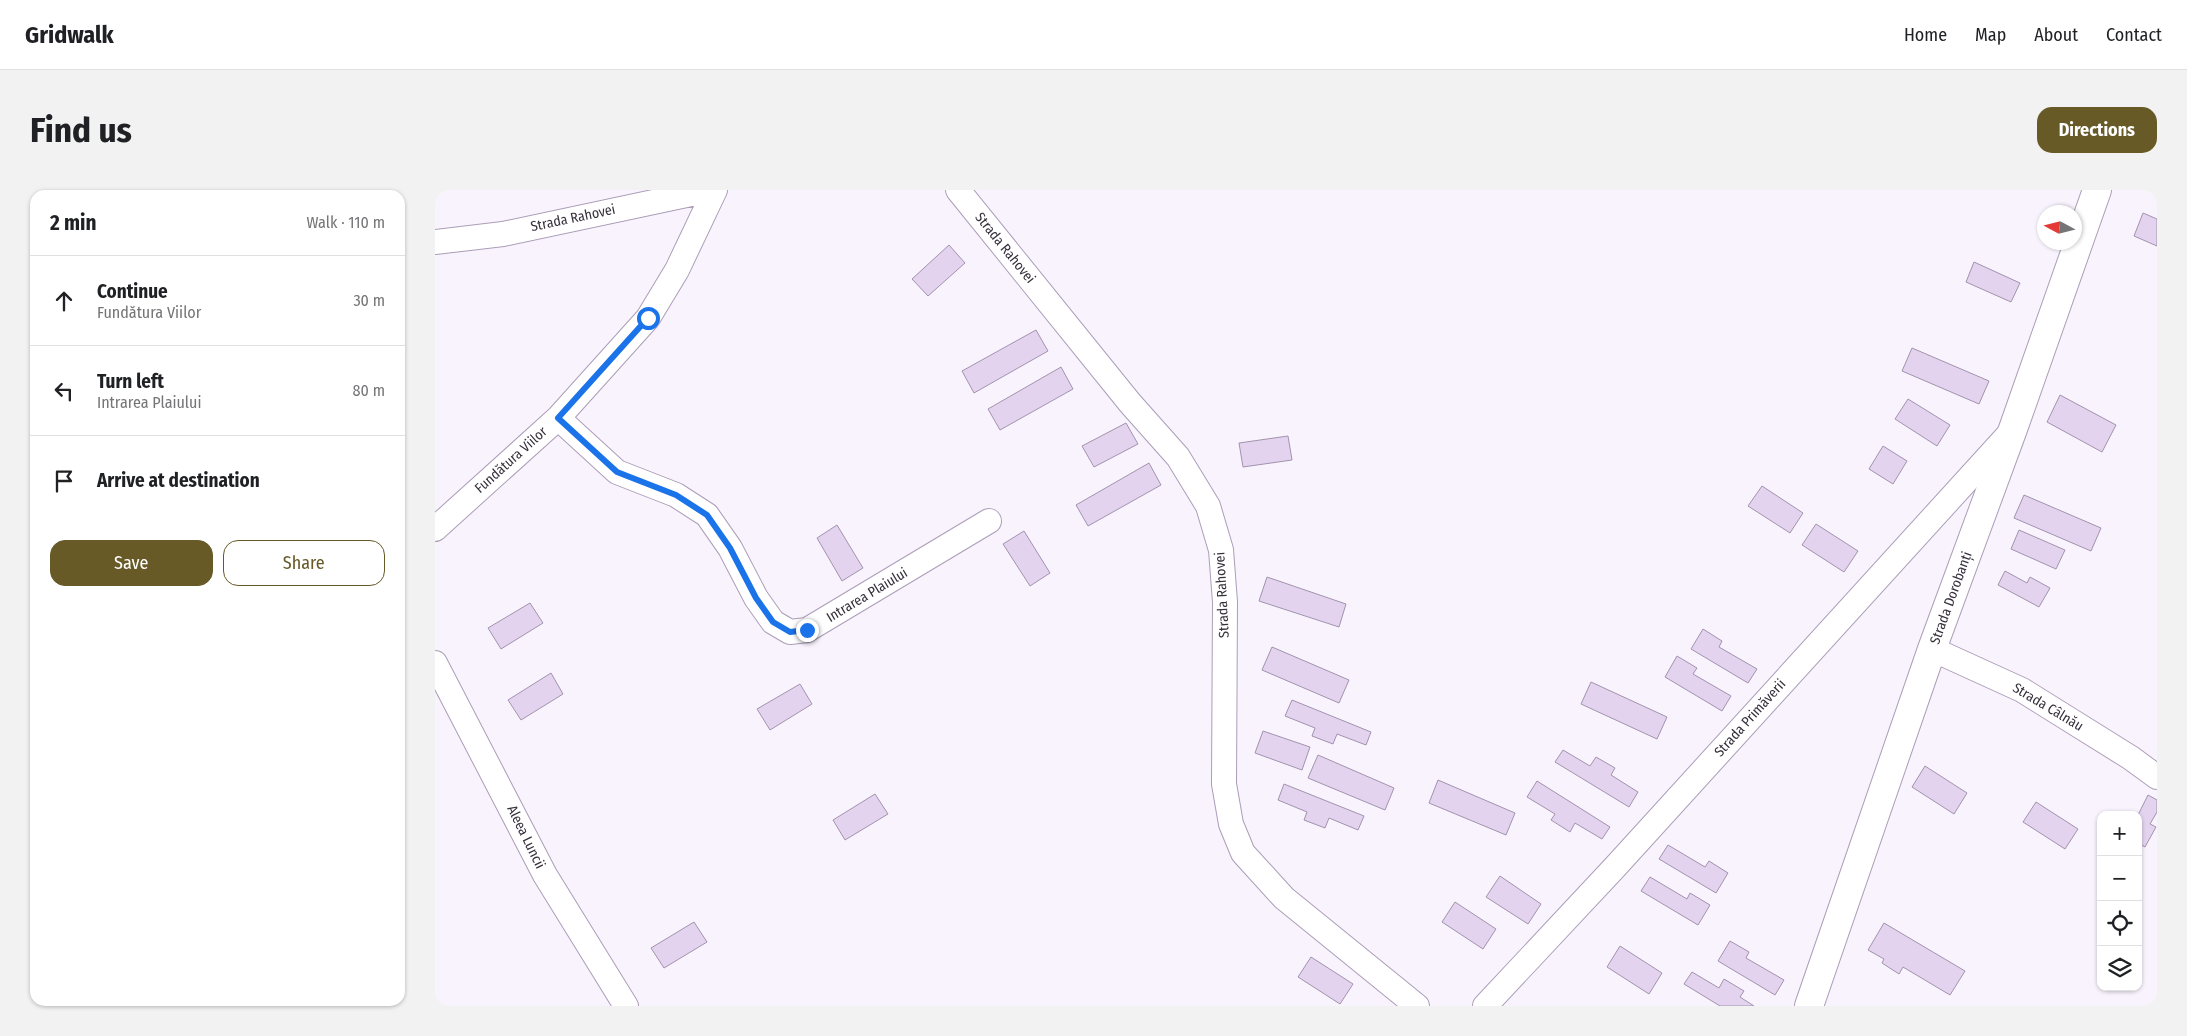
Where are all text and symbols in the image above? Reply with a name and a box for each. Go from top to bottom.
text: Gridwalk [25,21,114,49]
text: Home [1904,24,1947,46]
text: Map [1975,24,2006,46]
text: About [2034,24,2078,46]
text: Contact [2106,24,2162,46]
button: Directions [2037,107,2157,153]
text: Find us [30,109,132,151]
street label: Strada Rahovei [529,201,617,235]
north arrow [2037,205,2082,250]
street label: Strada Rahovei [971,209,1039,287]
text: 2 min [50,210,97,236]
text: Walk · 110 m [307,213,385,232]
text: Continue [97,280,168,303]
icon: ahead [50,287,78,315]
text: 30 m [353,291,385,310]
text: Fundătura Viilor [97,303,201,322]
route start [637,307,660,330]
text: Turn left [97,370,164,393]
icon: left [50,377,78,405]
text: 80 m [353,381,385,400]
text: Intrarea Plaiului [97,393,202,412]
street label: Fundătura Viilor [471,423,551,497]
icon: arrive [50,467,78,495]
text: Arrive at destination [97,469,260,492]
button: Save [50,540,213,586]
button: Share [223,540,385,586]
street label: Strada Dorobanți [1926,549,1977,647]
street label: Strada Rahovei [1211,552,1233,638]
street label: Intrarea Plaiului [823,564,911,626]
route end [796,619,819,642]
street label: Strada Primăverii [1711,676,1789,760]
street label: Strada Câlnău [2010,679,2086,735]
street label: Aleea Luncii [503,802,549,872]
map controls [2097,811,2142,991]
button: + [2097,811,2142,856]
button: − [2097,856,2142,901]
button: locate [2097,901,2142,946]
button: layers [2097,946,2142,991]

